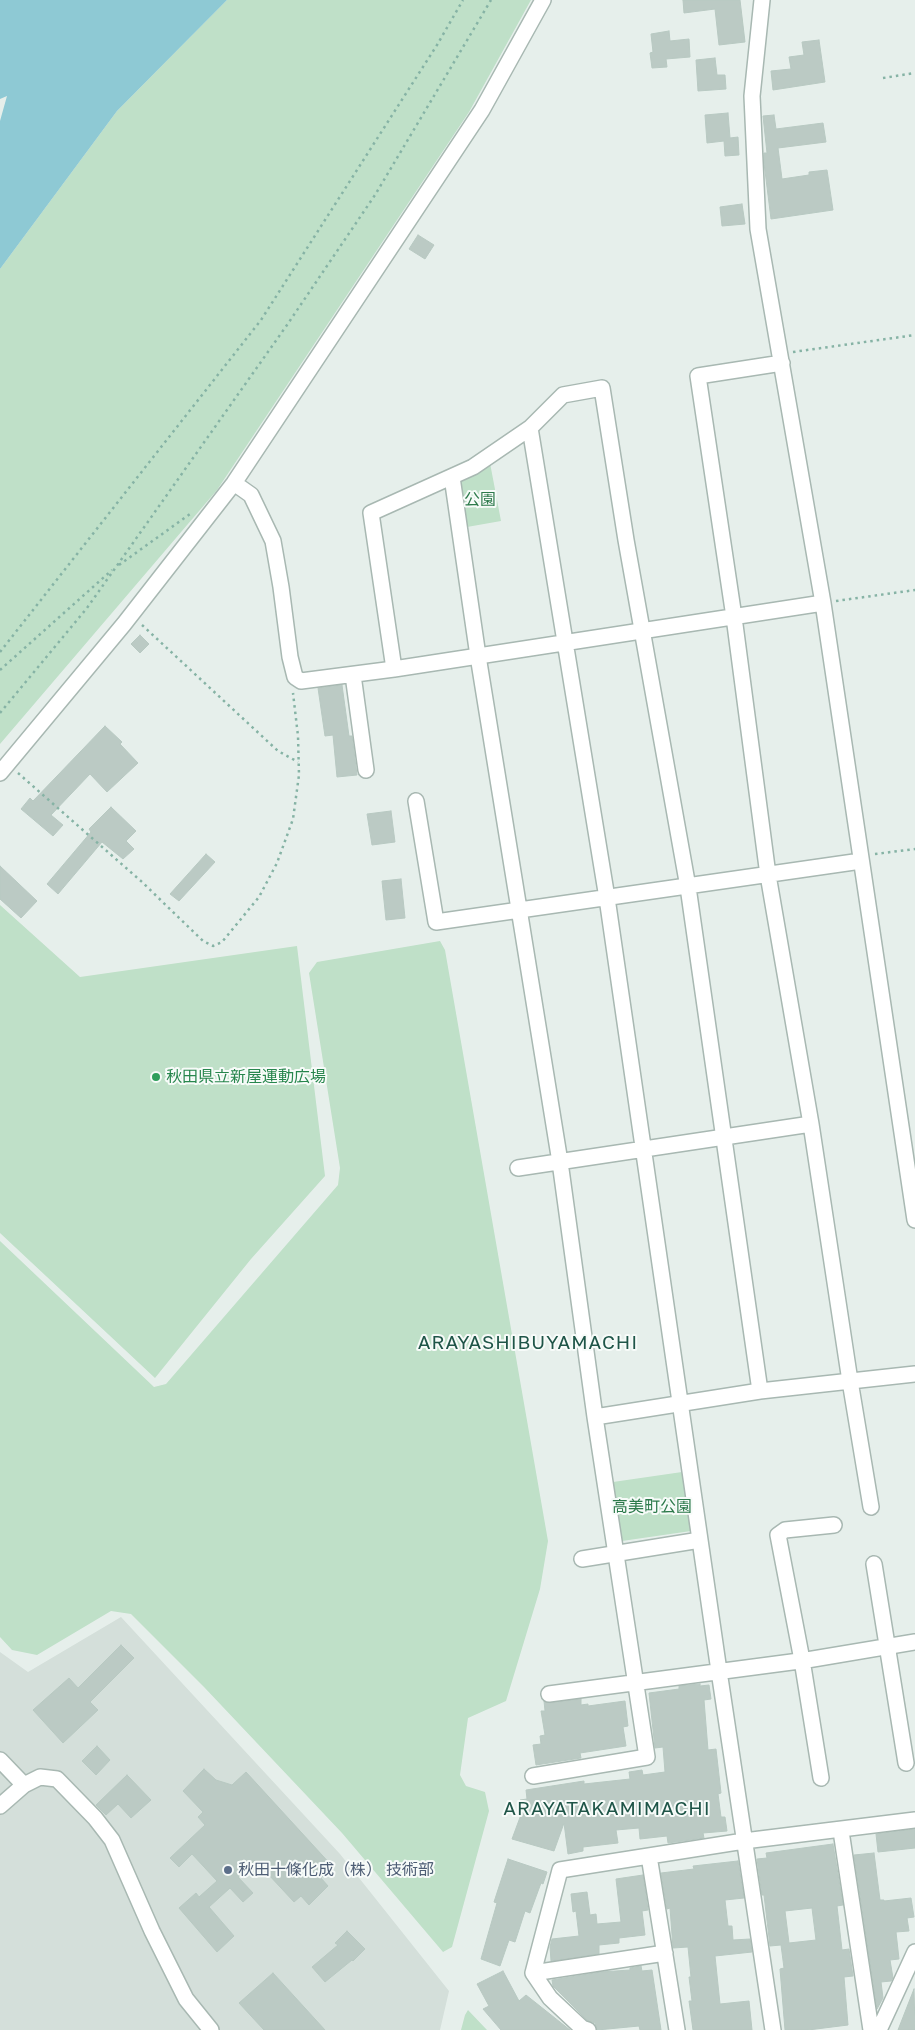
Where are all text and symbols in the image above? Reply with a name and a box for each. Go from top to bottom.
park label: 公園 [464,490,496,510]
place label: 秋田県立新屋運動広場 [166,1067,326,1087]
marker: 秋田県立新屋運動広場 [150,1071,162,1083]
district label: ARAYASHIBUYAMACHI [416,1332,640,1354]
park label: 高美町公園 [612,1497,692,1517]
district label: ARAYATAKAMIMACHI [501,1798,713,1820]
place label: 秋田十條化成（株） 技術部 [238,1860,434,1880]
marker: 秋田十條化成（株） 技術部 [222,1864,234,1876]

